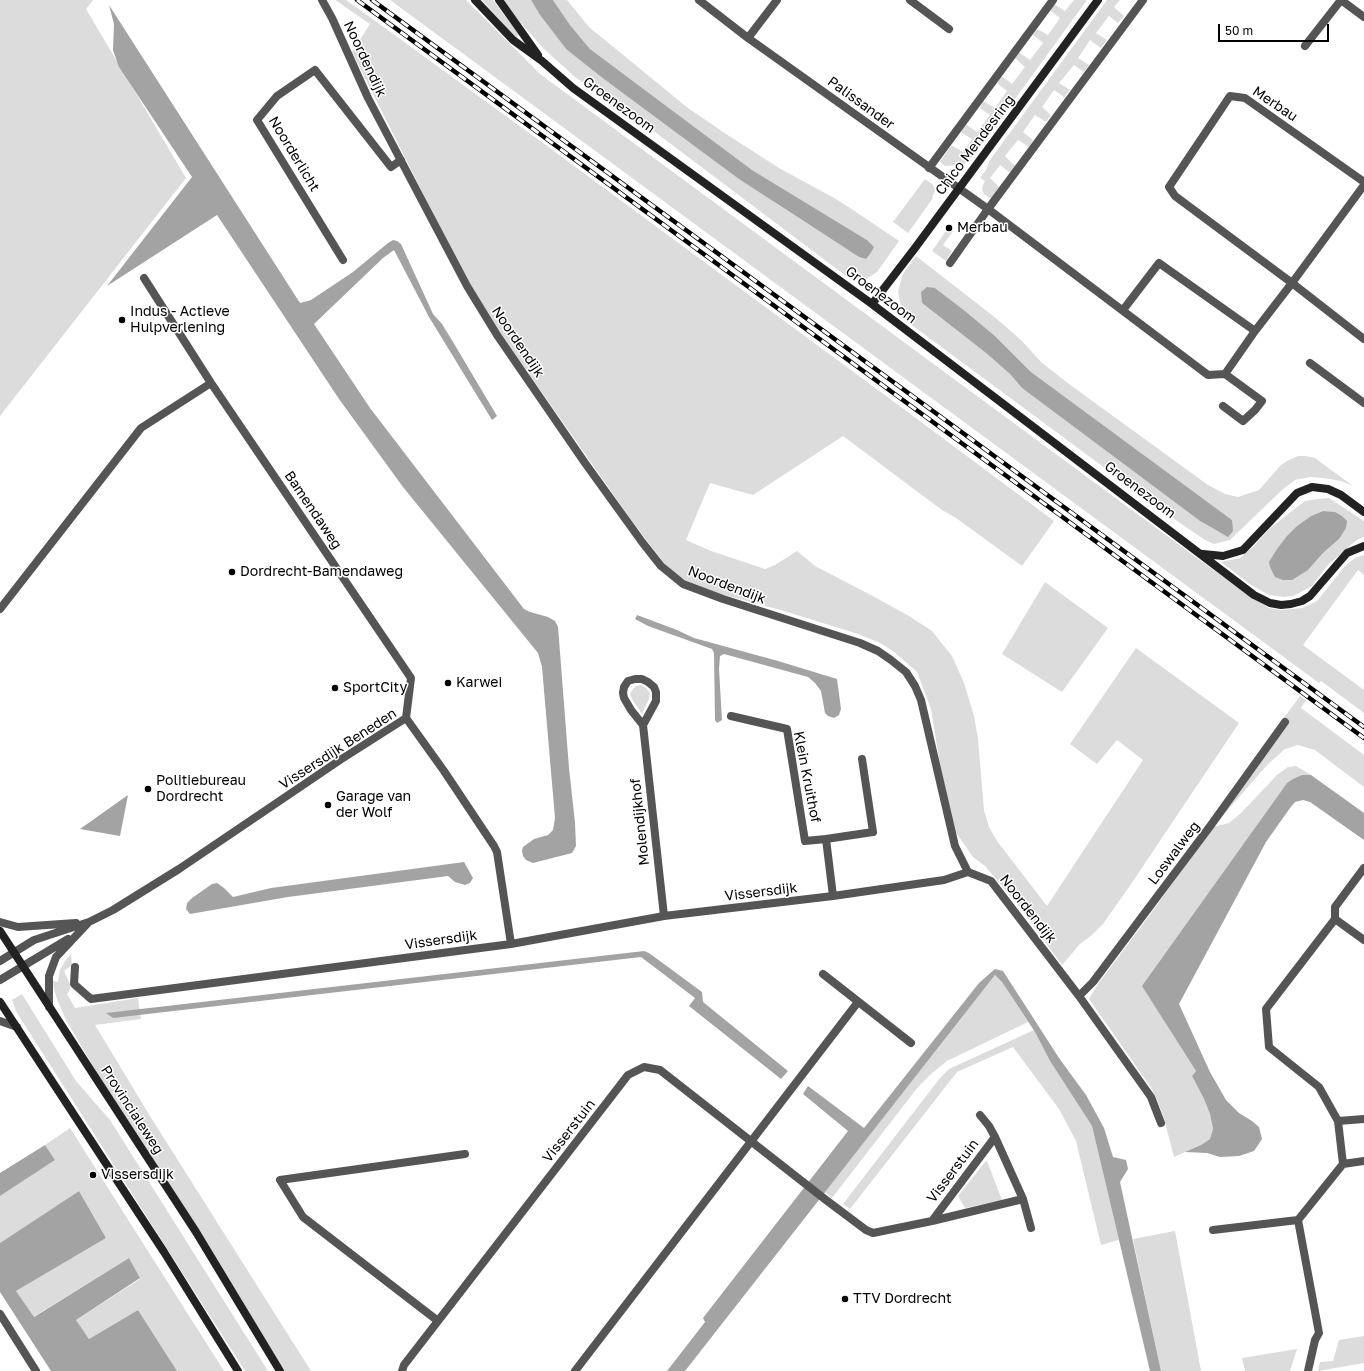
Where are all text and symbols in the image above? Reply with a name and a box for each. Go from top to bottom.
scale bar [1220,16,1331,42]
street label: Noordendijk [340,18,390,100]
text: 50 m [1225,23,1253,38]
street label: Groenezoom [580,73,658,137]
street label: Palissander [824,73,898,133]
street label: Merbau [1249,83,1301,125]
street label: Chico Mendesring [932,92,1018,198]
street label: Noorderlicht [265,113,323,195]
place label: Merbau [957,220,1008,236]
marker: Merbau [944,223,954,233]
street label: Groenezoom [842,263,920,327]
street label: Noordendijk [488,303,548,381]
place label: Indus - Actieve Hulpverlening [130,304,230,336]
marker: Indus - Actieve Hulpverlening [117,315,127,325]
street label: Groenezoom [1101,458,1179,522]
street label: Bamendaweg [281,468,345,552]
street label: Noordendijk [686,562,768,608]
place label: Dordrecht-Bamendaweg [240,564,403,580]
marker: Dordrecht-Bamendaweg [227,567,237,577]
place label: Karwei [456,675,502,691]
marker: Karwei [443,678,453,688]
place label: SportCity [343,680,407,696]
marker: SportCity [330,683,340,693]
street label: Vissersdijk Beneden [276,705,400,793]
street label: Klein Kruithof [790,730,824,824]
place label: Politiebureau Dordrecht [156,773,246,806]
street label: Molendijkhof [627,778,653,866]
marker: Politiebureau Dordrecht [143,784,153,794]
place label: Garage van der Wolf [336,789,411,822]
marker: Garage van der Wolf [323,800,333,810]
street label: Loswalweg [1145,818,1203,888]
street label: Noordendijk [996,871,1060,947]
street label: Vissersdijk [724,879,798,905]
street label: Vissersdijk [404,927,478,953]
street label: Provincialeweg [97,1063,167,1157]
street label: Visserstuin [539,1096,599,1166]
street label: Visserstuin [924,1136,982,1206]
place label: Vissersdijk [101,1167,174,1183]
marker: Vissersdijk [88,1170,98,1180]
place label: TTV Dordrecht [853,1291,951,1307]
marker: TTV Dordrecht [840,1294,850,1304]

